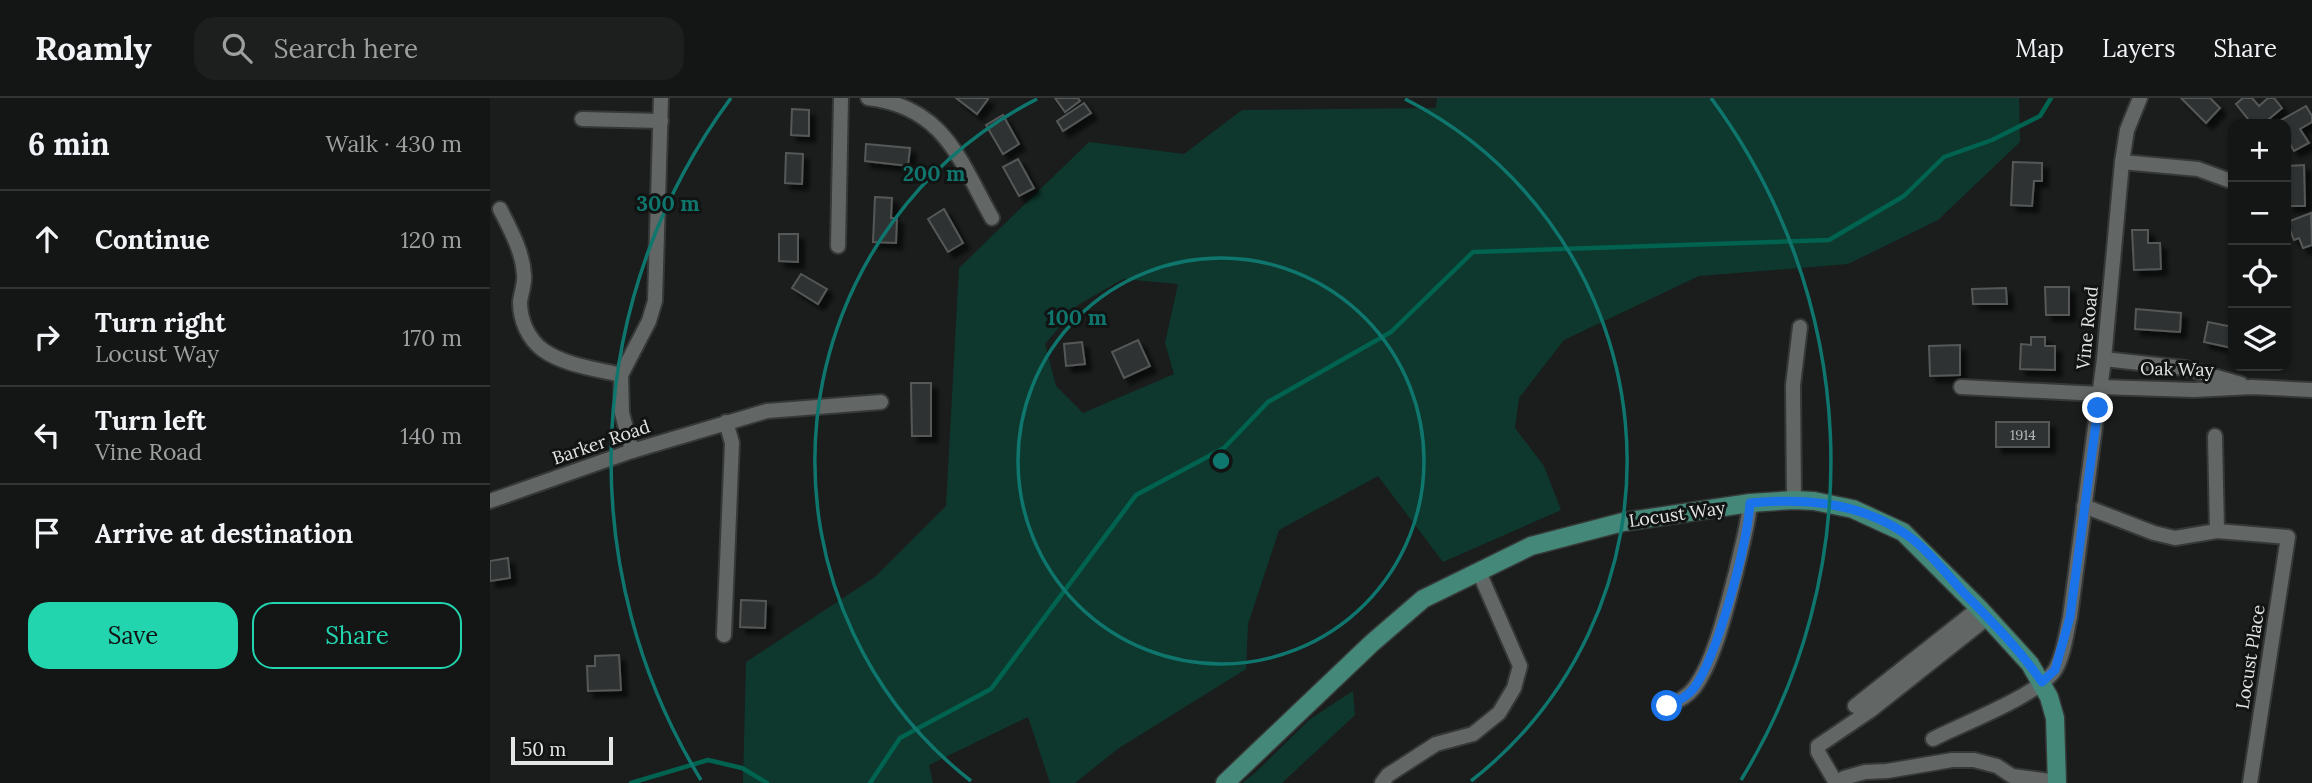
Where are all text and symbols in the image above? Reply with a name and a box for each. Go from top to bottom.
search box [194,17,684,80]
text: Roamly [35,27,152,69]
icon: search [218,29,256,67]
text: Search here [274,32,418,65]
text: Map [2015,33,2064,64]
text: Layers [2102,33,2175,64]
text: Share [2213,33,2277,64]
map controls [2228,119,2291,371]
button: + [2228,119,2291,182]
text: 6 min [28,125,110,163]
text: Walk · 430 m [326,129,462,158]
text: 200 m [903,160,965,187]
button: − [2228,182,2291,245]
text: 300 m [636,190,700,217]
icon: ahead [28,220,66,258]
text: Continue [95,223,210,256]
text: 120 m [400,225,462,254]
button: locate [2228,245,2291,308]
street label: Vine Road [2071,285,2103,372]
text: 100 m [1047,304,1107,331]
text: Turn right [95,306,226,339]
button: layers [2228,308,2291,371]
icon: right [28,318,66,356]
text: 170 m [402,323,462,352]
text: Locust Way [95,339,219,368]
street label: Oak Way [2140,357,2215,381]
route end [2082,392,2113,423]
text: Turn left [95,404,206,437]
street label: Barker Road [549,414,653,469]
icon: left [28,416,66,454]
text: 140 m [400,421,462,450]
house number: 1914 [2010,426,2036,444]
text: Vine Road [95,437,202,466]
centre of rings [1209,449,1233,473]
street label: Locust Way [1627,496,1727,532]
icon: arrive [28,514,66,552]
text: Arrive at destination [95,517,353,550]
button: Save [28,602,238,669]
button: Share [252,602,462,669]
street label: Locust Place [2230,603,2270,711]
route start [1651,690,1682,721]
scale bar [511,734,612,766]
text: 50 m [522,737,566,761]

